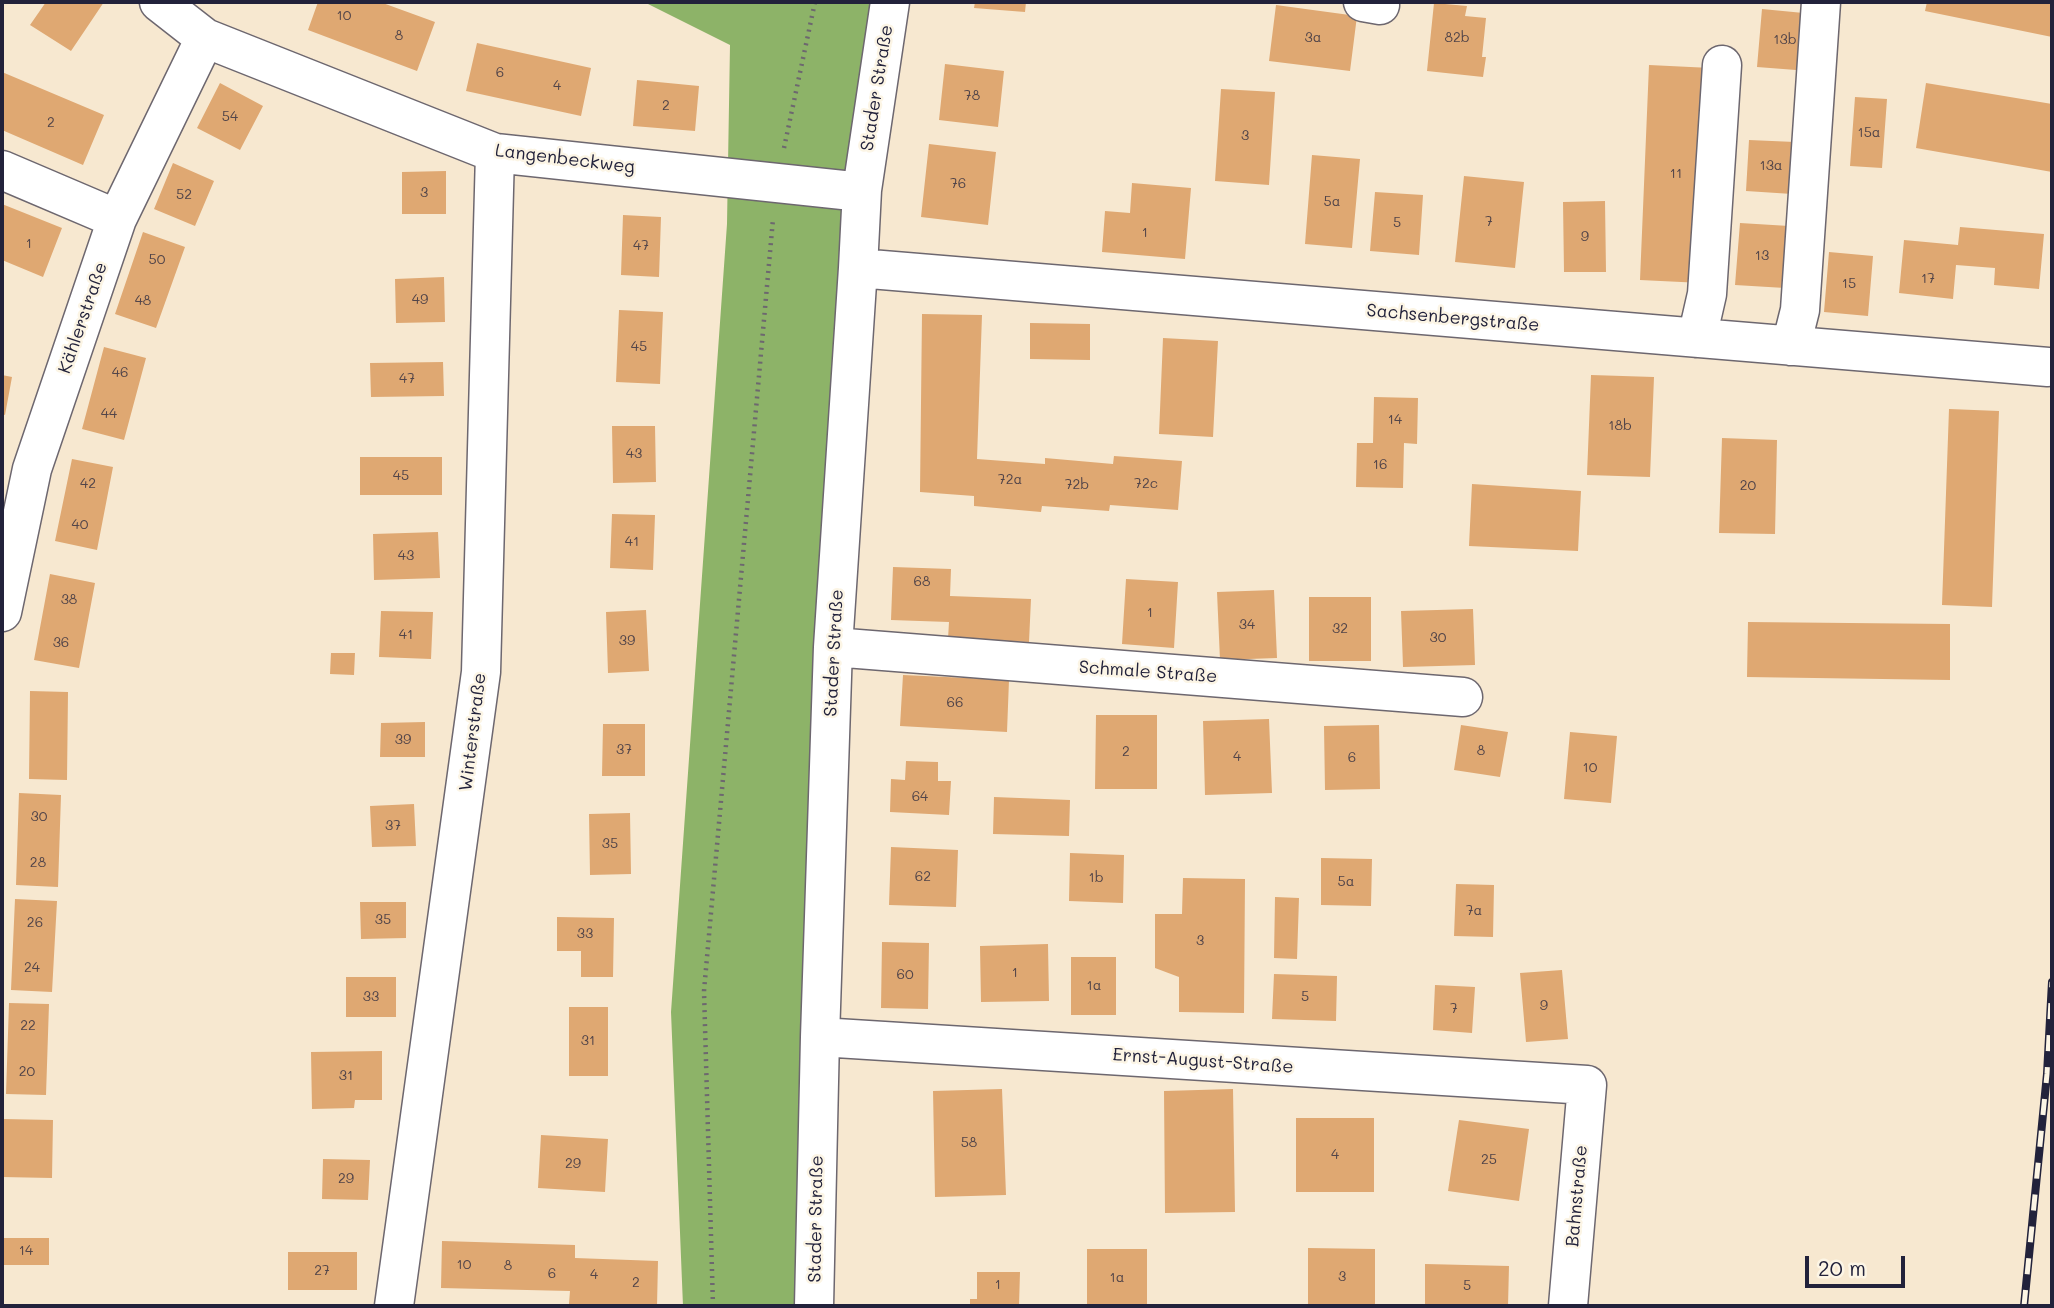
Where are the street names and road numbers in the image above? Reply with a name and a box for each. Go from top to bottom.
street label: Stader Straße [856,23,898,153]
street label: Langenbeckweg [494,140,636,178]
street label: Kählerstraße [54,259,112,377]
street label: Sachsenbergstraße [1366,300,1540,336]
street label: Stader Straße [820,589,848,717]
street label: Schmale Straße [1078,656,1218,688]
street label: Winterstraße [455,672,491,792]
street label: Ernst-August-Straße [1112,1044,1294,1078]
street label: Bahnstraße [1562,1144,1592,1248]
street label: Stader Straße [804,1155,828,1283]

